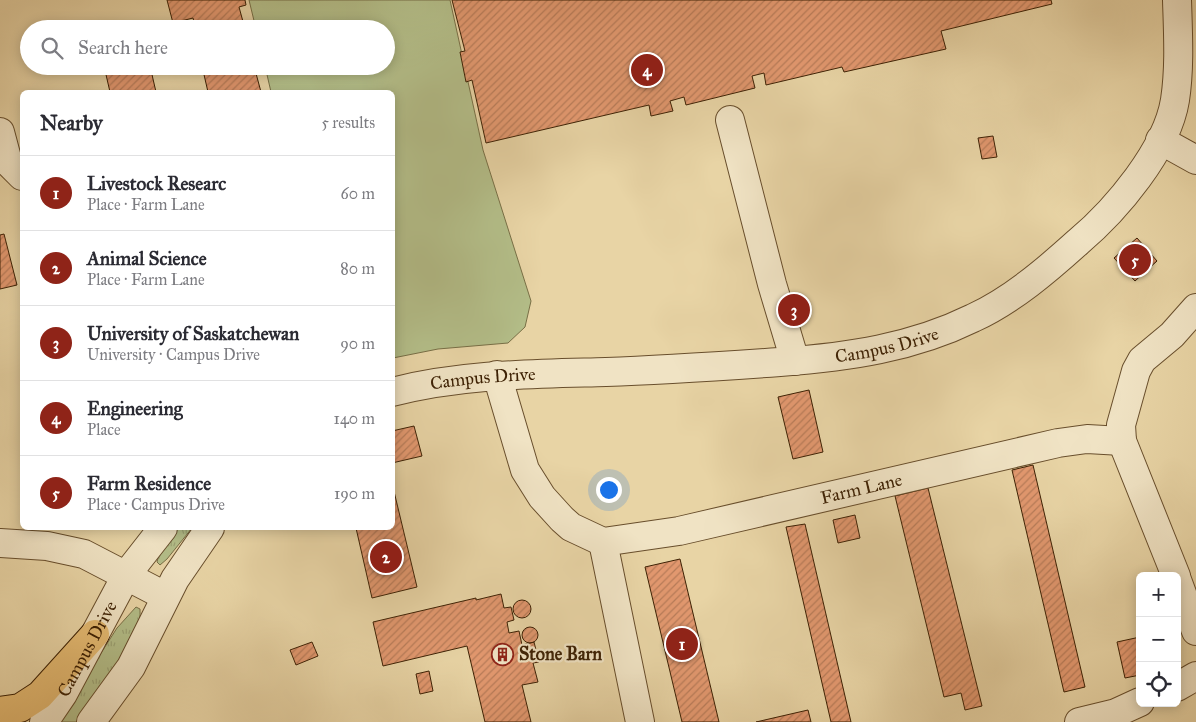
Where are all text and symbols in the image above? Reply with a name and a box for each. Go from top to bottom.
search box [20,20,395,75]
icon: search [38,34,66,62]
text: Search here [78,36,168,59]
pin: 4 [631,51,663,89]
text: Nearby [40,110,103,136]
text: 5 results [321,113,375,132]
text: Livestock Researc [87,172,226,195]
text: 1 [53,184,59,203]
text: 60 m [341,184,375,203]
text: Place · Farm Lane [87,195,205,214]
pin: 5 [1119,241,1151,279]
text: Animal Science [87,247,207,270]
text: 2 [52,259,60,278]
text: 80 m [340,259,375,278]
text: Place · Farm Lane [87,270,205,289]
pin: 3 [778,291,810,329]
text: University of Saskatchewan [87,322,299,345]
street label: Campus Drive [834,323,942,368]
text: 3 [53,334,59,353]
text: 90 m [340,334,375,353]
text: University · Campus Drive [87,345,260,364]
street label: Campus Drive [429,363,536,395]
text: Engineering [87,397,183,420]
text: 4 [52,409,60,428]
text: 140 m [334,409,375,428]
text: Place [87,420,121,439]
street label: Farm Lane [818,469,904,509]
text: Farm Residence [87,472,211,495]
your location [596,477,622,503]
text: 5 [52,484,60,503]
text: 190 m [334,484,375,503]
text: Place · Campus Drive [87,495,225,514]
pin: 2 [370,538,402,576]
map controls [1136,572,1181,707]
button: + [1136,572,1181,617]
street label: Campus Drive [52,597,122,701]
button: − [1136,617,1181,662]
pin: 1 [666,625,698,663]
building icon: Stone Barn [491,642,515,666]
place label: Stone Barn [519,643,602,665]
button: locate [1136,662,1181,707]

